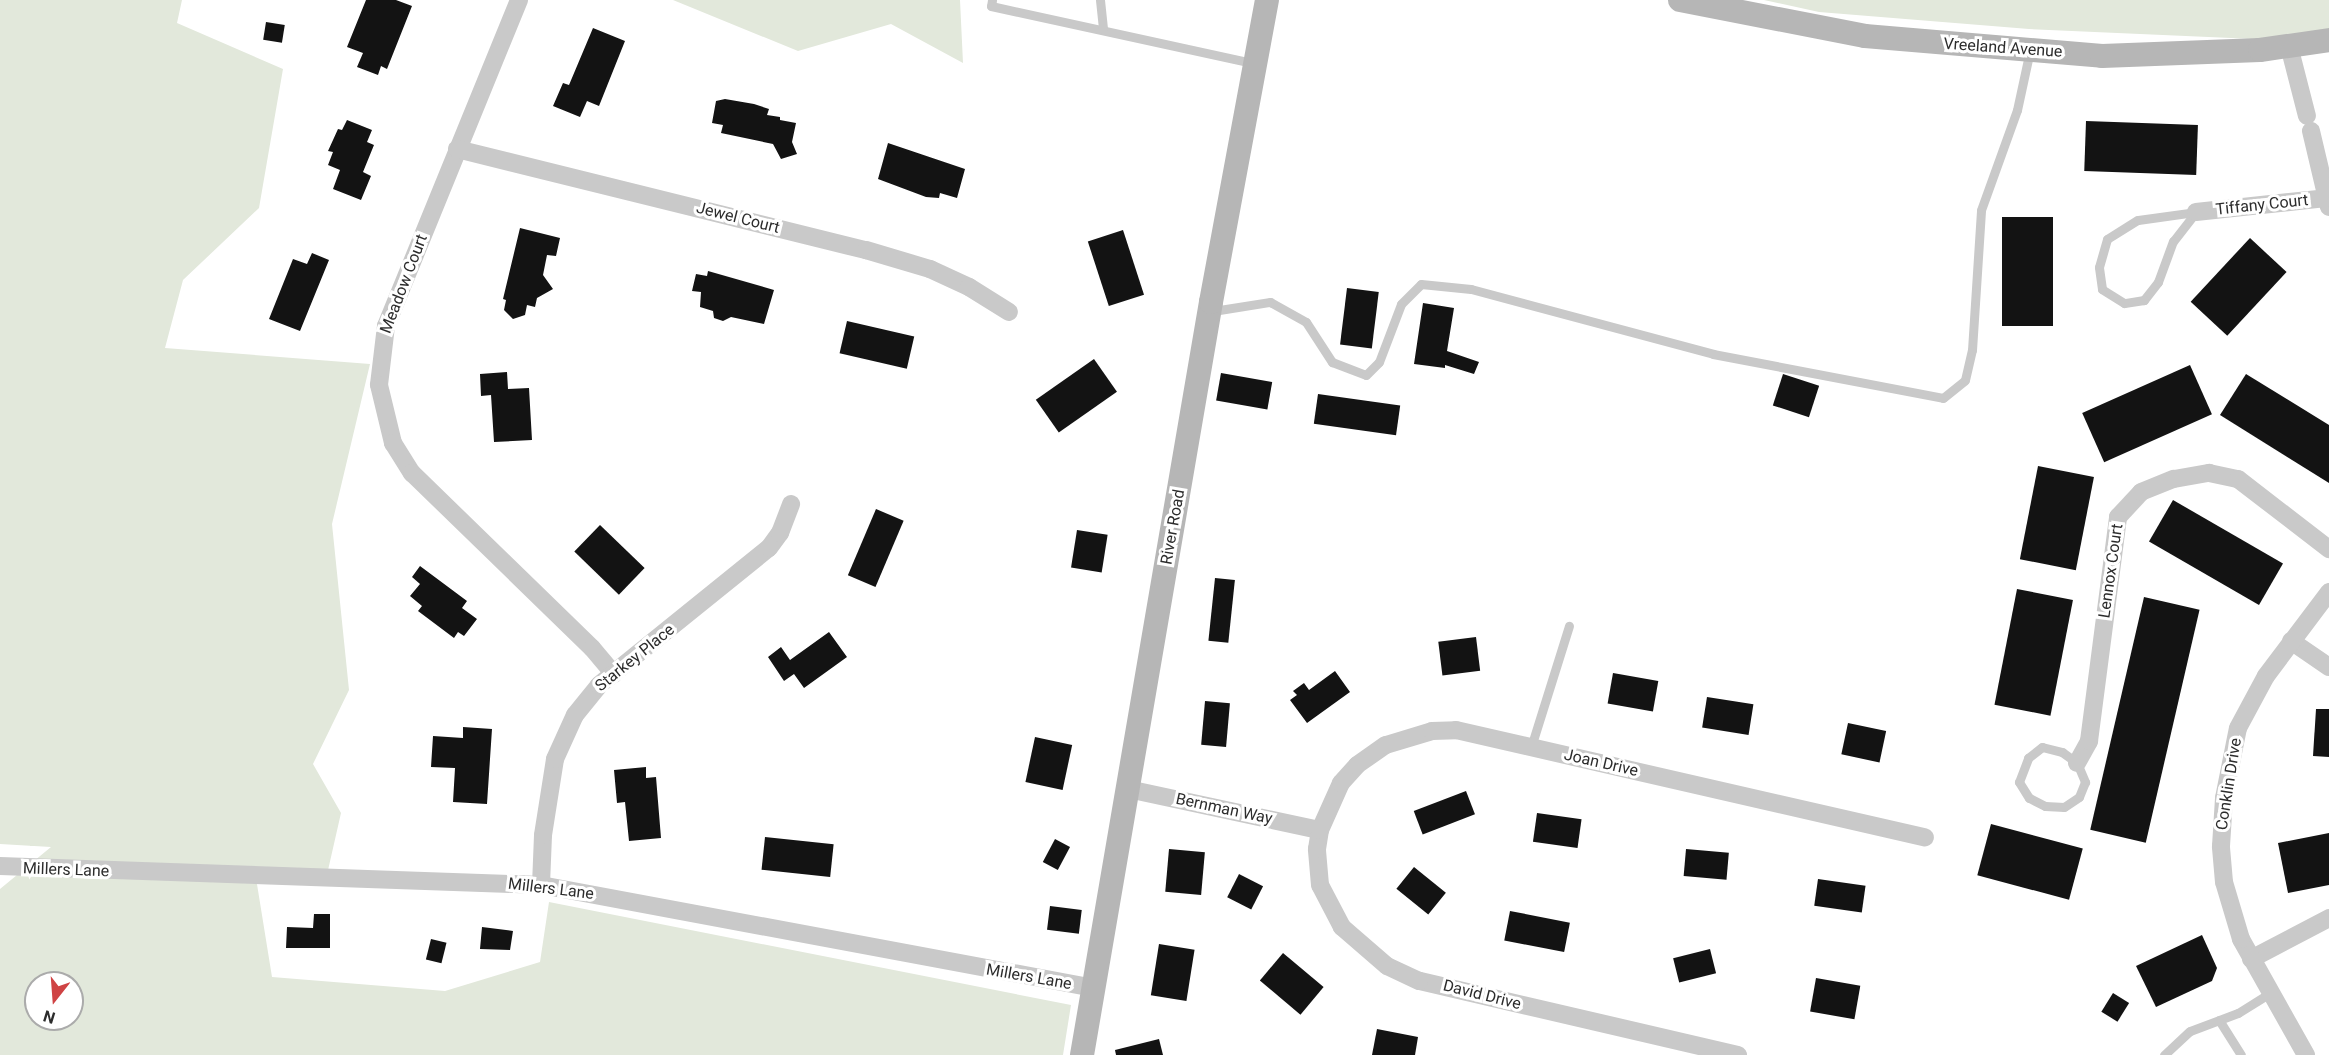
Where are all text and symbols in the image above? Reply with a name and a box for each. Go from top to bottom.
street label: Vreeland Avenue [1943,34,2063,62]
street label: Tiffany Court [2215,191,2309,219]
street label: Jewel Court [694,198,782,238]
street label: Meadow Court [376,232,432,336]
street label: River Road [1157,488,1189,566]
street label: Lennox Court [2095,523,2127,619]
street label: Starkey Place [592,620,678,696]
street label: Conklin Drive [2212,737,2246,831]
street label: Joan Drive [1562,745,1640,781]
street label: Bernman Way [1174,789,1274,829]
street label: Millers Lane [22,859,110,881]
street label: Millers Lane [507,874,595,904]
street label: Millers Lane [985,960,1073,994]
north arrow [24,971,84,1031]
street label: David Drive [1441,976,1523,1014]
text: N [41,1006,57,1028]

